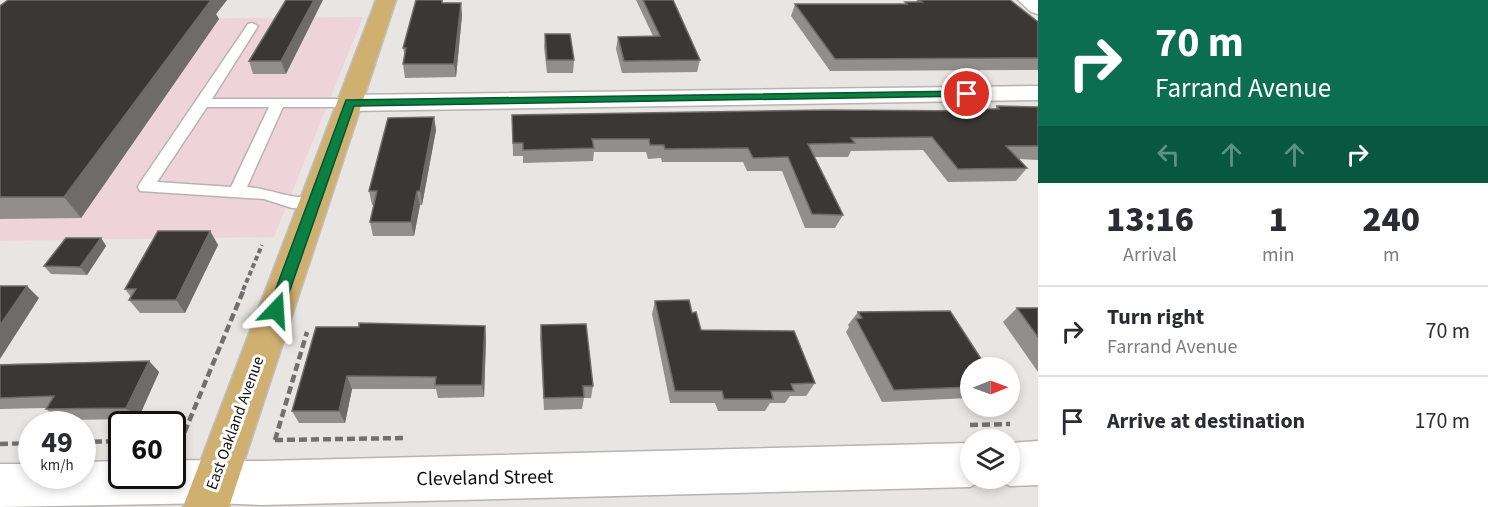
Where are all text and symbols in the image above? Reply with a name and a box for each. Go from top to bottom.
text: 70 m [1155,13,1244,73]
icon: right [1056,24,1134,102]
pin [941,68,992,119]
text: Farrand Avenue [1155,69,1331,108]
icon: arrive [950,77,983,110]
icon: left [1152,138,1185,171]
icon: ahead [1215,138,1248,171]
icon: ahead [1278,138,1311,171]
icon: right [1341,138,1374,171]
text: 13:16 [1106,194,1194,245]
text: 1 [1269,194,1288,245]
text: 240 [1362,194,1420,245]
text: Arrival [1123,241,1177,269]
text: min [1262,241,1294,269]
text: m [1383,241,1399,269]
position arrow [244,278,308,342]
text: Turn right [1107,301,1204,333]
icon: right [1056,315,1089,348]
text: 70 m [1425,315,1470,347]
text: Farrand Avenue [1107,333,1237,361]
street label: East Oakland Avenue [201,353,269,493]
north arrow [960,357,1020,417]
map controls [960,357,1020,489]
icon: arrive [1056,405,1089,438]
text: Arrive at destination [1107,405,1305,437]
text: 170 m [1415,405,1470,437]
speed limit sign: 60 [108,411,186,489]
text: 49 [41,421,73,464]
button: layers [960,429,1020,489]
text: km/h [40,455,74,476]
street label: Cleveland Street [416,463,554,493]

